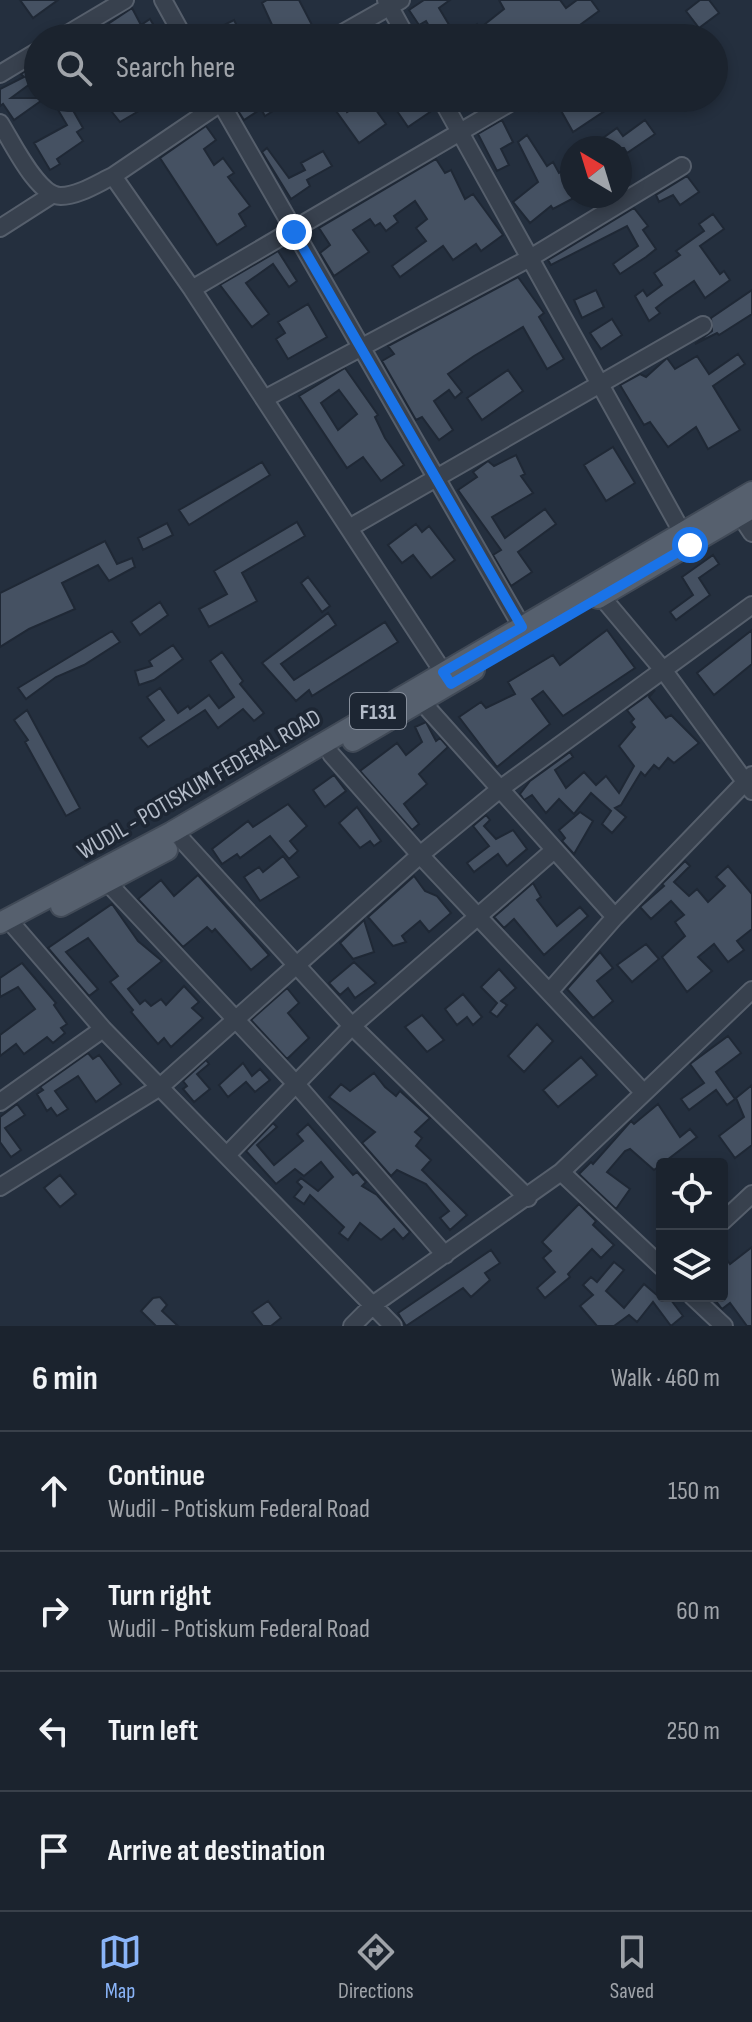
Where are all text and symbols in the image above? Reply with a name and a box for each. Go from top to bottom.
search box [24,24,728,112]
icon: search [52,46,96,90]
text: Search here [116,50,235,86]
north arrow [560,136,632,208]
route end [276,214,312,250]
route start [672,527,708,563]
road number: F131 [350,693,406,729]
street label: WUDIL - POTISKUM FEDERAL ROAD [72,703,326,866]
map controls [656,1158,728,1302]
button: locate [656,1158,728,1230]
button: layers [656,1230,728,1302]
text: 6 min [32,1358,98,1399]
text: Walk · 460 m [611,1363,720,1394]
text: Continue [108,1458,205,1494]
icon: ahead [32,1469,76,1513]
text: 150 m [668,1476,720,1507]
text: Wudil - Potiskum Federal Road [108,1494,370,1525]
text: Turn right [108,1578,211,1614]
icon: right [32,1589,76,1633]
text: 60 m [676,1596,720,1627]
text: Wudil - Potiskum Federal Road [108,1614,370,1645]
icon: left [32,1709,76,1753]
text: Turn left [108,1713,198,1749]
text: 250 m [666,1716,720,1747]
icon: arrive [32,1829,76,1873]
text: Arrive at destination [108,1833,325,1869]
tab: Map [98,1930,142,2005]
tab: Directions [338,1930,414,2005]
tab: Saved [610,1930,654,2005]

